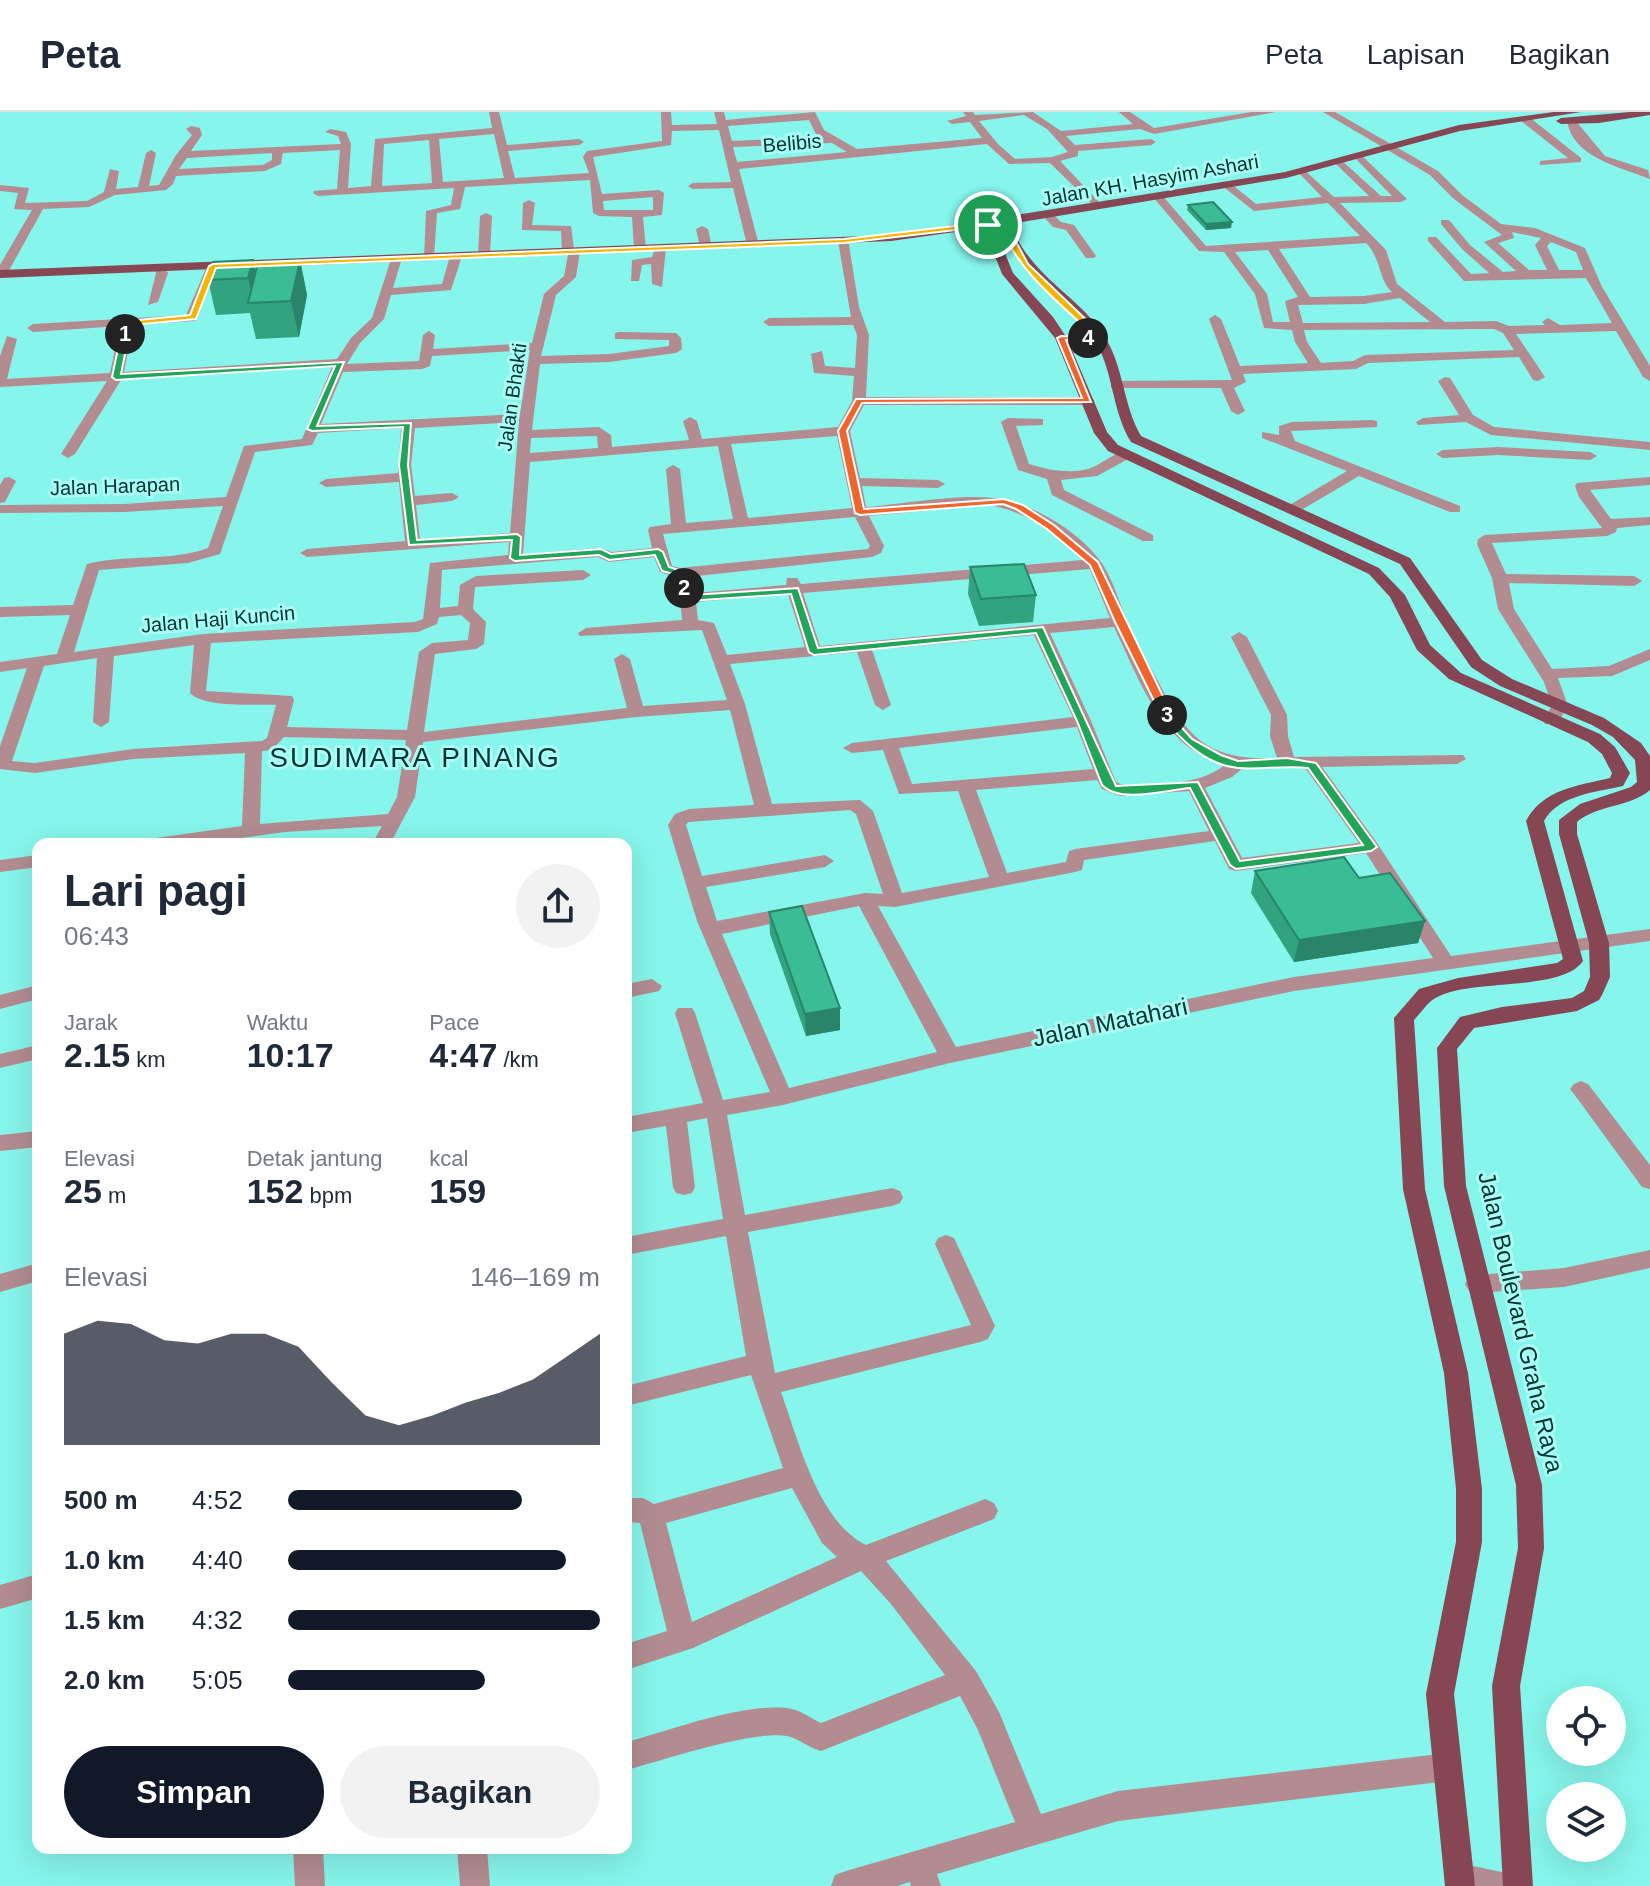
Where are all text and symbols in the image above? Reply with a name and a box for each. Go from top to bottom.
text: Peta [40,34,120,76]
text: Peta [1265,39,1323,70]
text: Lapisan [1367,39,1465,70]
text: Bagikan [1509,39,1610,70]
street label: Belibis [762,129,822,157]
street label: Jalan KH. Hasyim Ashari [1040,150,1260,210]
pin [954,191,1022,259]
icon: arrive [966,203,1010,247]
pin: 1 [105,314,145,354]
pin: 4 [1068,318,1108,358]
text: 1 [119,321,131,346]
text: 4 [1082,325,1094,350]
street label: Jalan Bhakti [494,342,530,452]
street label: Jalan Harapan [50,473,180,499]
pin: 2 [664,568,704,608]
text: 2 [678,575,690,600]
street label: Jalan Haji Kuncin [140,601,296,637]
pin: 3 [1147,695,1187,735]
text: 3 [1161,702,1173,727]
district label: SUDIMARA PINANG [269,742,561,773]
button: share [516,864,600,948]
text: Lari pagi [64,866,247,915]
text: 06:43 [64,921,129,951]
street label: Jalan Matahari [1030,992,1190,1052]
text: Jarak [64,1010,118,1035]
text: Waktu [247,1010,308,1035]
text: Pace [429,1010,479,1035]
text: 2.15 [64,1036,130,1074]
text: 10:17 [247,1036,334,1074]
text: 4:47 [429,1036,497,1074]
text: km [130,1047,166,1072]
text: /km [497,1047,539,1072]
text: Elevasi [64,1146,135,1171]
text: Detak jantung [247,1146,382,1171]
text: kcal [429,1146,468,1171]
street label: Jalan Boulevard Graha Raya [1473,1169,1569,1476]
text: 25 [64,1172,102,1210]
text: 152 [247,1172,303,1210]
text: 159 [429,1172,486,1210]
text: m [102,1183,126,1208]
text: bpm [303,1183,352,1208]
text: Elevasi [64,1262,148,1292]
text: 146–169 m [470,1262,600,1292]
text: 500 m [64,1485,138,1515]
text: 4:52 [192,1485,243,1515]
text: 1.0 km [64,1545,145,1575]
text: 4:40 [192,1545,243,1575]
text: 1.5 km [64,1605,145,1635]
text: 4:32 [192,1605,243,1635]
text: 2.0 km [64,1665,145,1695]
text: 5:05 [192,1665,243,1695]
map controls [1546,1686,1626,1862]
button: locate [1546,1686,1626,1766]
button: Simpan [64,1746,324,1838]
button: Bagikan [340,1746,600,1838]
button: layers [1546,1782,1626,1862]

